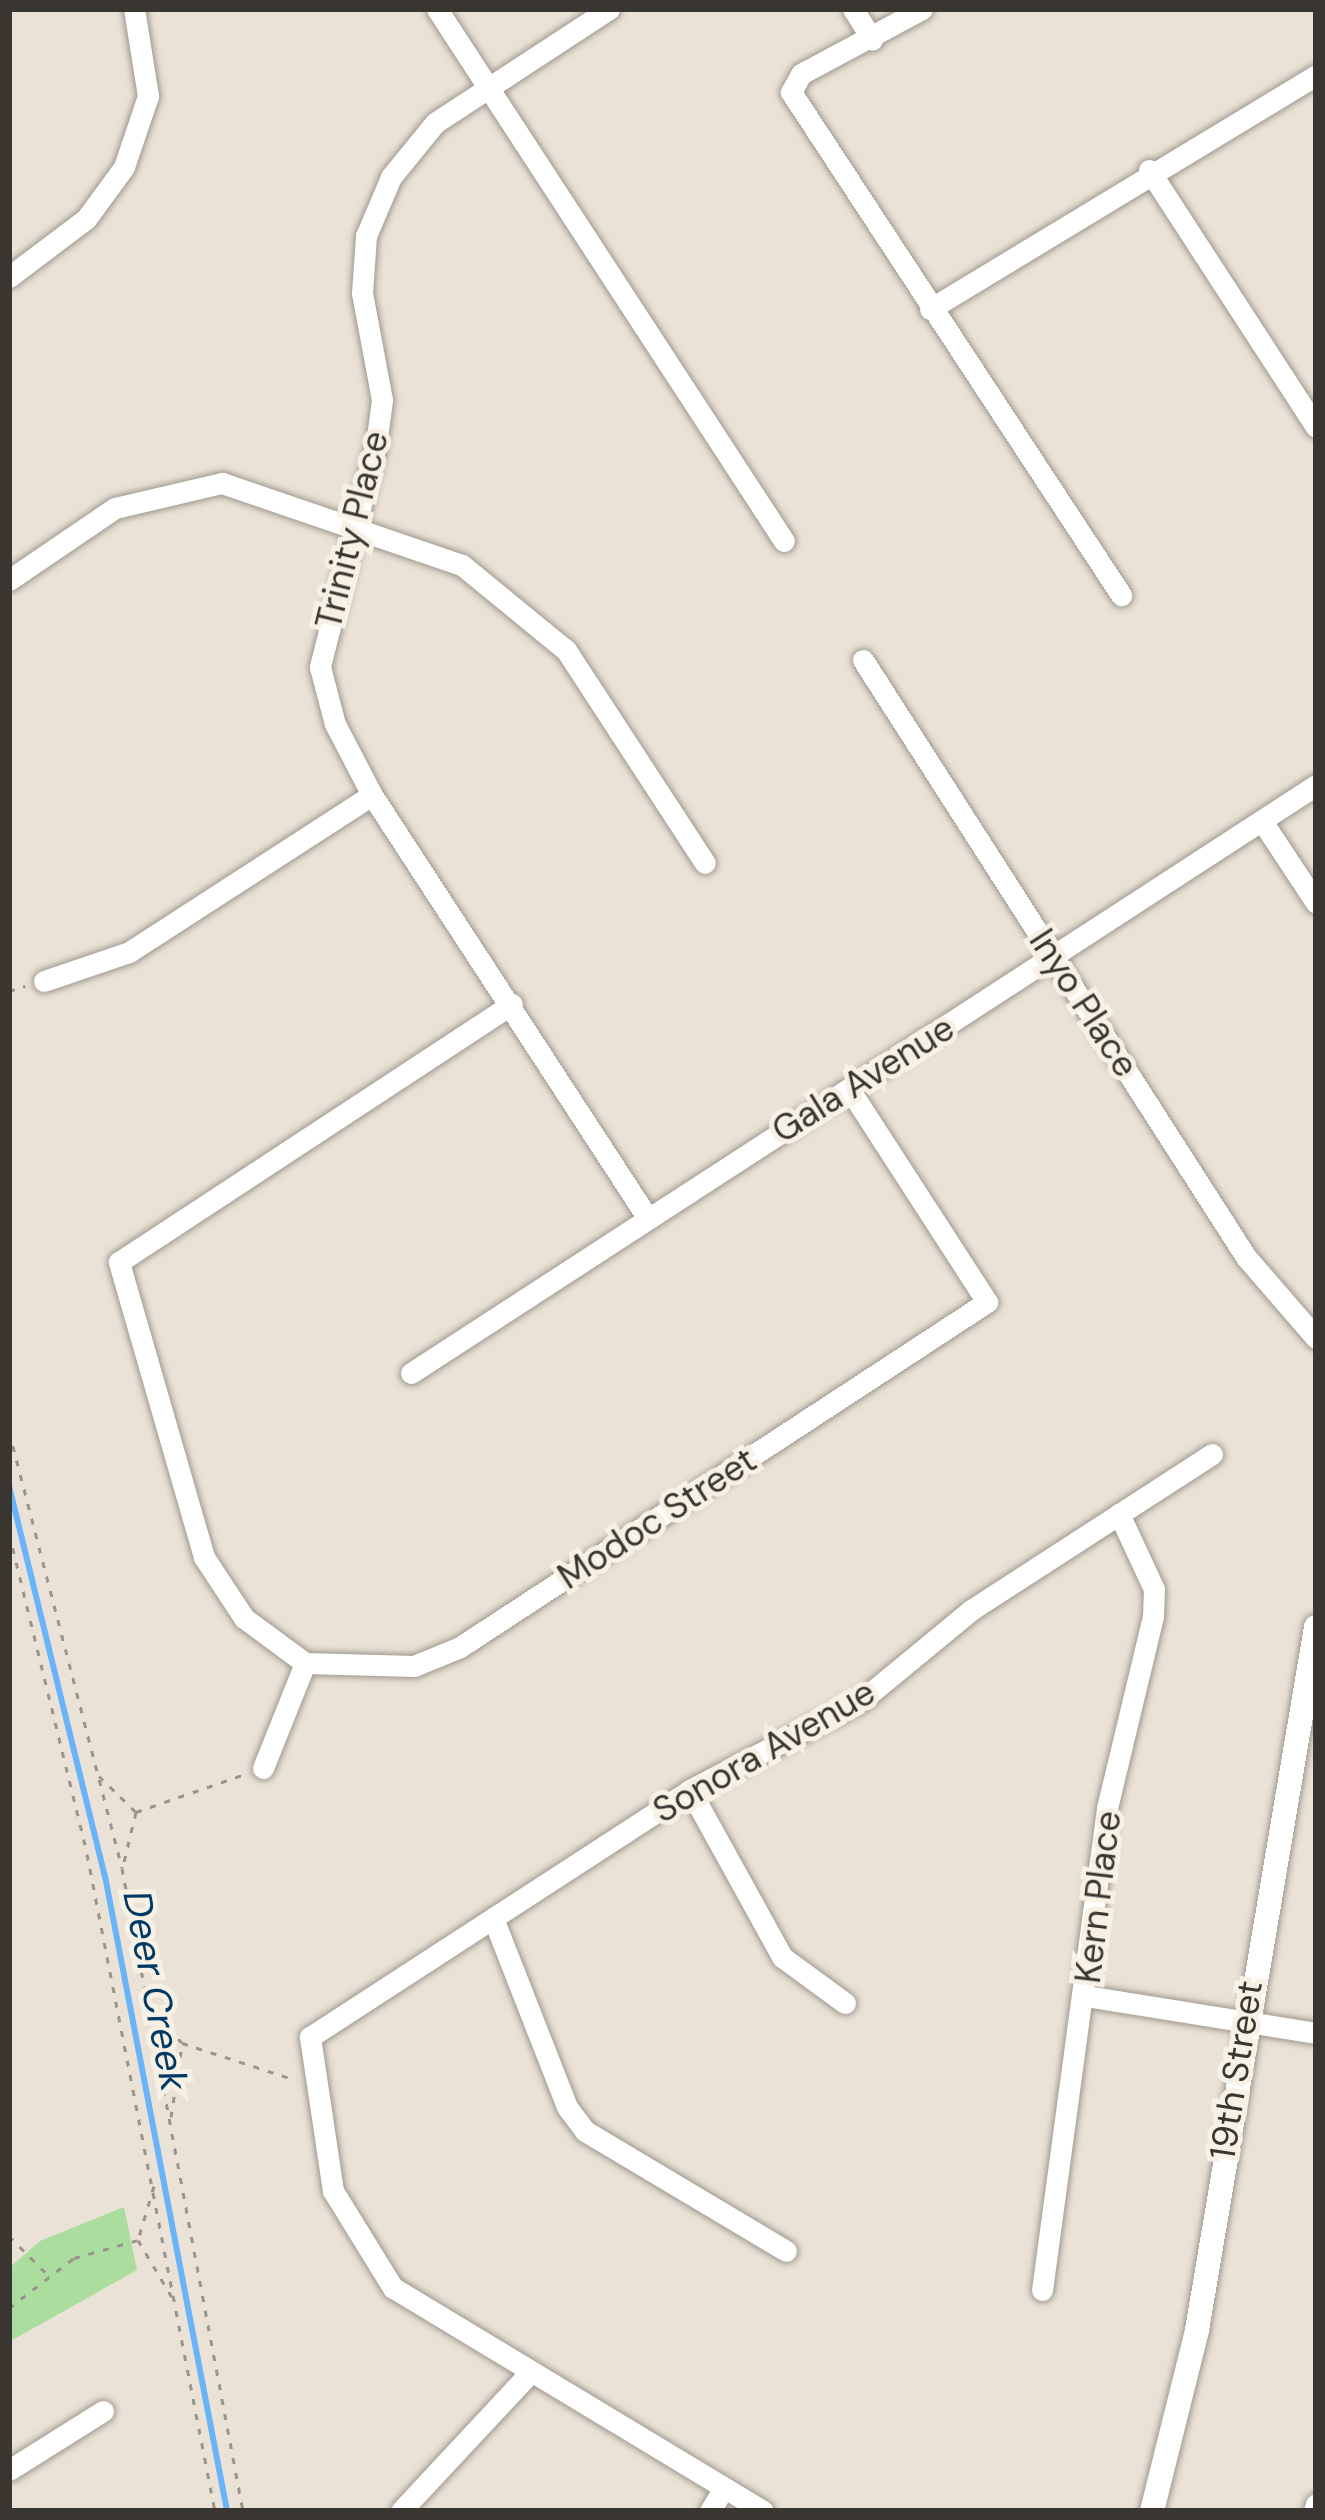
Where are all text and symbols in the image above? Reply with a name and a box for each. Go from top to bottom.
street label: Trinity Place [307,426,397,634]
street label: Inyo Place [1020,921,1148,1085]
street label: Gala Avenue [764,1006,962,1152]
street label: Modoc Street [550,1438,764,1598]
street label: Sonora Avenue [645,1670,883,1832]
street label: Kern Place [1066,1808,1130,1986]
water label: Deer Creek [113,1887,197,2095]
street label: 19th Street [1201,1978,1271,2162]

